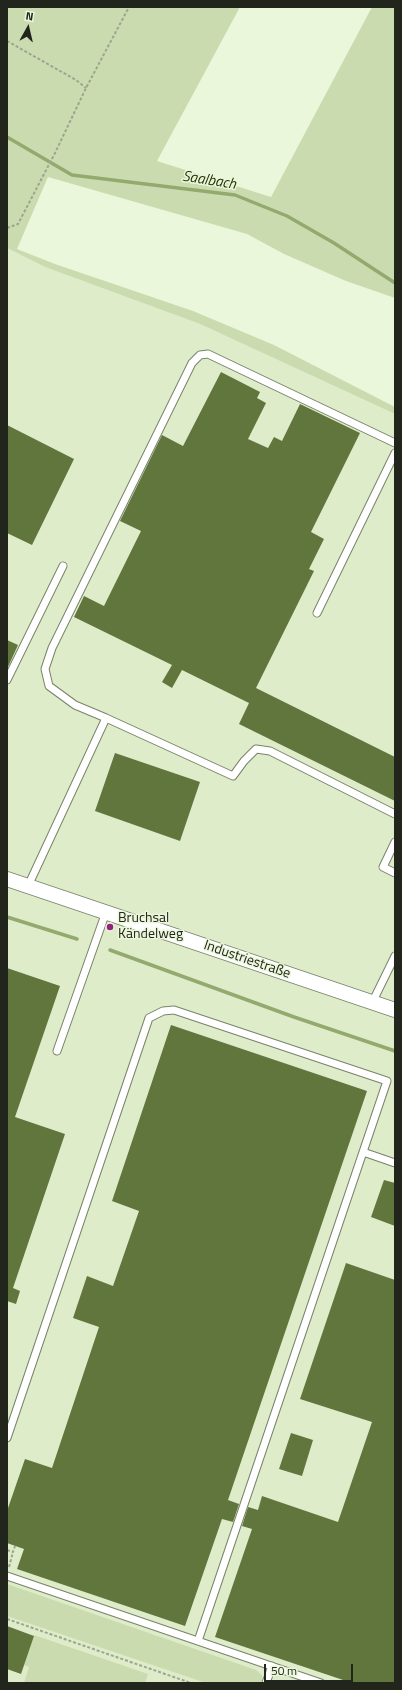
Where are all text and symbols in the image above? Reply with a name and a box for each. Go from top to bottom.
north arrow [8,8,48,48]
text: N [25,8,35,25]
water label: Saalbach [181,168,237,194]
place label: Bruchsal Kändelweg [118,911,183,944]
marker: Bruchsal Kändelweg [105,922,115,932]
street label: Industriestraße [201,937,293,983]
scale bar [266,1656,355,1682]
text: 50 m [271,1661,297,1680]

